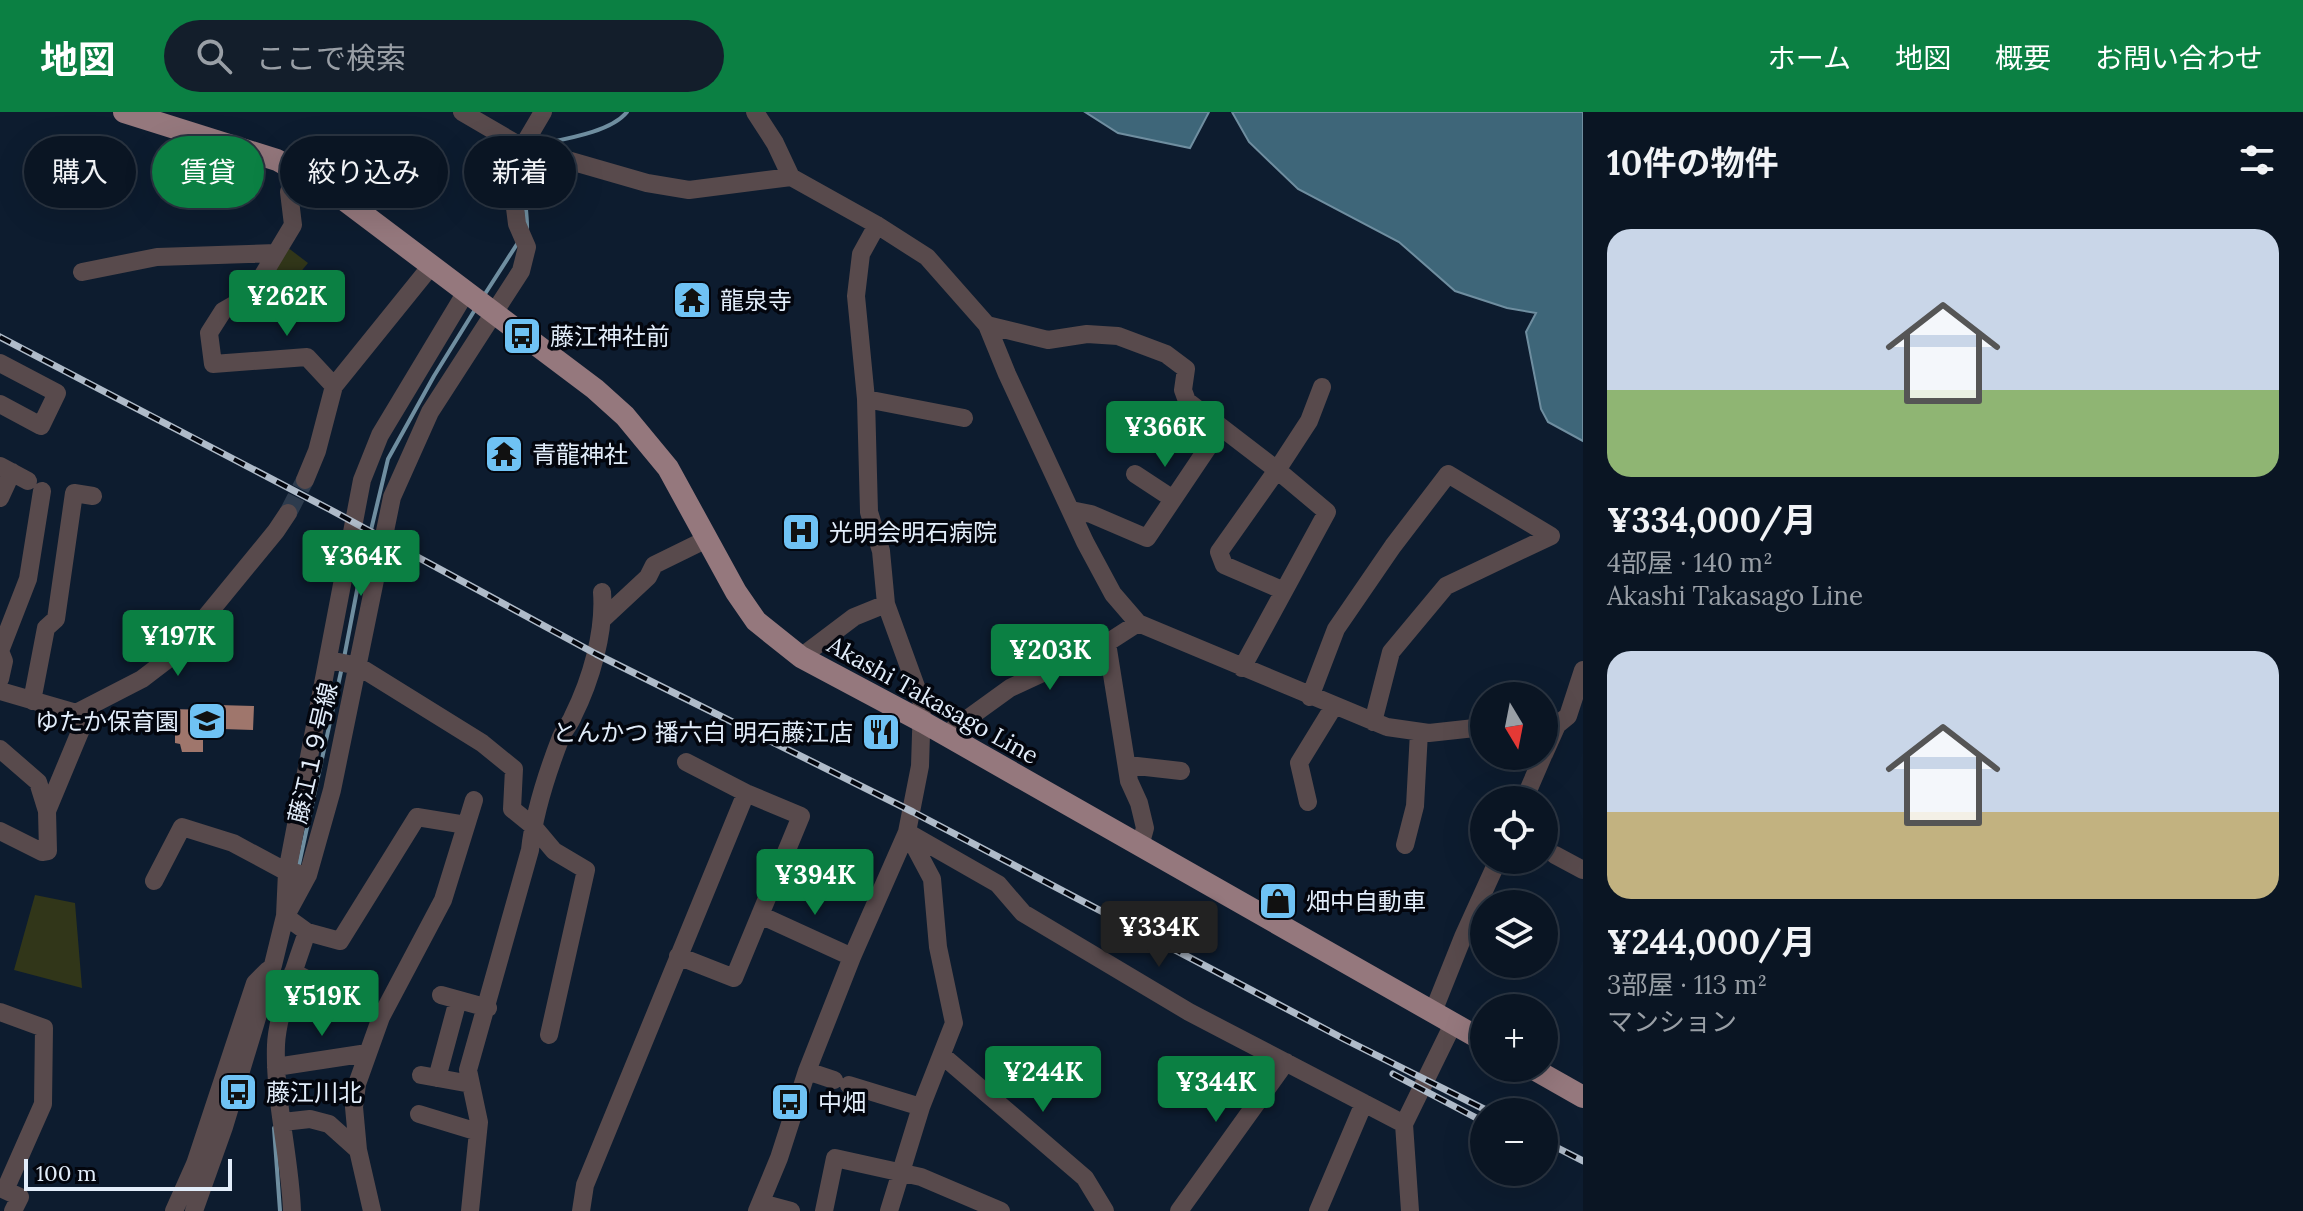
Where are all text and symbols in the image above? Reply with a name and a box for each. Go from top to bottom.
search box [164,20,724,92]
icon: search [192,34,236,78]
text: 地図 [40,35,116,83]
text: ここで検索 [256,39,406,77]
text: ホーム [1768,40,1851,76]
text: 地図 [1895,40,1951,76]
text: 概要 [1995,40,2051,76]
text: お問い合わせ [2095,40,2263,76]
chip: 購入 [24,136,136,208]
chip: 賃貸 [152,136,264,208]
chip: 絞り込み [280,136,448,208]
chip: 新着 [464,136,576,208]
icon: filters [2235,138,2279,182]
text: 10件の物件 [1607,141,1778,184]
pin: ¥262K [231,270,343,338]
text: ¥262K [247,279,327,312]
temple icon: 龍泉寺 [671,279,713,321]
icon: home [1871,281,2015,425]
place label: 龍泉寺 [720,285,792,316]
bus stop icon: 藤江神社前 [501,315,543,357]
place label: 藤江神社前 [550,321,670,352]
pin: ¥366K [1109,401,1221,469]
text: ¥366K [1124,410,1206,443]
temple icon: 青龍神社 [483,433,525,475]
place label: 青龍神社 [532,439,628,470]
text: ¥334,000/月 [1607,498,1817,541]
hospital icon: 光明会明石病院 [780,511,822,553]
place label: 光明会明石病院 [829,517,997,548]
pin: ¥364K [305,530,417,598]
text: ¥364K [320,539,402,572]
text: 4部屋 · 140 m² [1607,546,1773,579]
text: Akashi Takasago Line [1607,579,1863,612]
pin: ¥197K [122,610,234,678]
text: ¥197K [140,619,216,652]
pin: ¥203K [994,624,1106,692]
street label: Akashi Takasago Line [821,629,1044,771]
text: ¥203K [1009,633,1091,666]
street label: 藤江１９号線 [282,679,344,827]
north arrow [1470,682,1558,770]
map controls [1470,682,1558,1186]
school or university icon: ゆたか保育園 [186,700,228,742]
icon: home [1871,703,2015,847]
place label: ゆたか保育園 [35,706,179,737]
restaurant icon: とんかつ 播六白 明石藤江店 [860,711,902,753]
place label: とんかつ 播六白 明石藤江店 [552,717,853,748]
button: locate [1470,786,1558,874]
pin: ¥394K [759,849,871,917]
text: ¥394K [774,858,856,891]
shop icon: 畑中自動車 [1257,880,1299,922]
place label: 畑中自動車 [1306,886,1426,917]
button: layers [1470,890,1558,978]
pin: ¥334K [1103,901,1215,969]
text: ¥334K [1119,910,1199,943]
text: ¥244,000/月 [1607,920,1816,963]
text: 3部屋 · 113 m² [1607,968,1767,1001]
pin: ¥519K [266,970,378,1038]
text: ¥519K [284,979,360,1012]
button: + [1470,994,1558,1082]
text: マンション [1607,1005,1737,1038]
pin: ¥244K [987,1046,1099,1114]
text: ¥244K [1003,1055,1083,1088]
pin: ¥344K [1160,1056,1272,1124]
text: ¥344K [1176,1065,1256,1098]
bus stop icon: 藤江川北 [217,1071,259,1113]
place label: 藤江川北 [266,1077,362,1108]
bus stop icon: 中畑 [769,1081,811,1123]
place label: 中畑 [818,1087,866,1118]
button: − [1470,1098,1558,1186]
scale bar [24,1155,232,1191]
text: 100 m [36,1159,97,1187]

